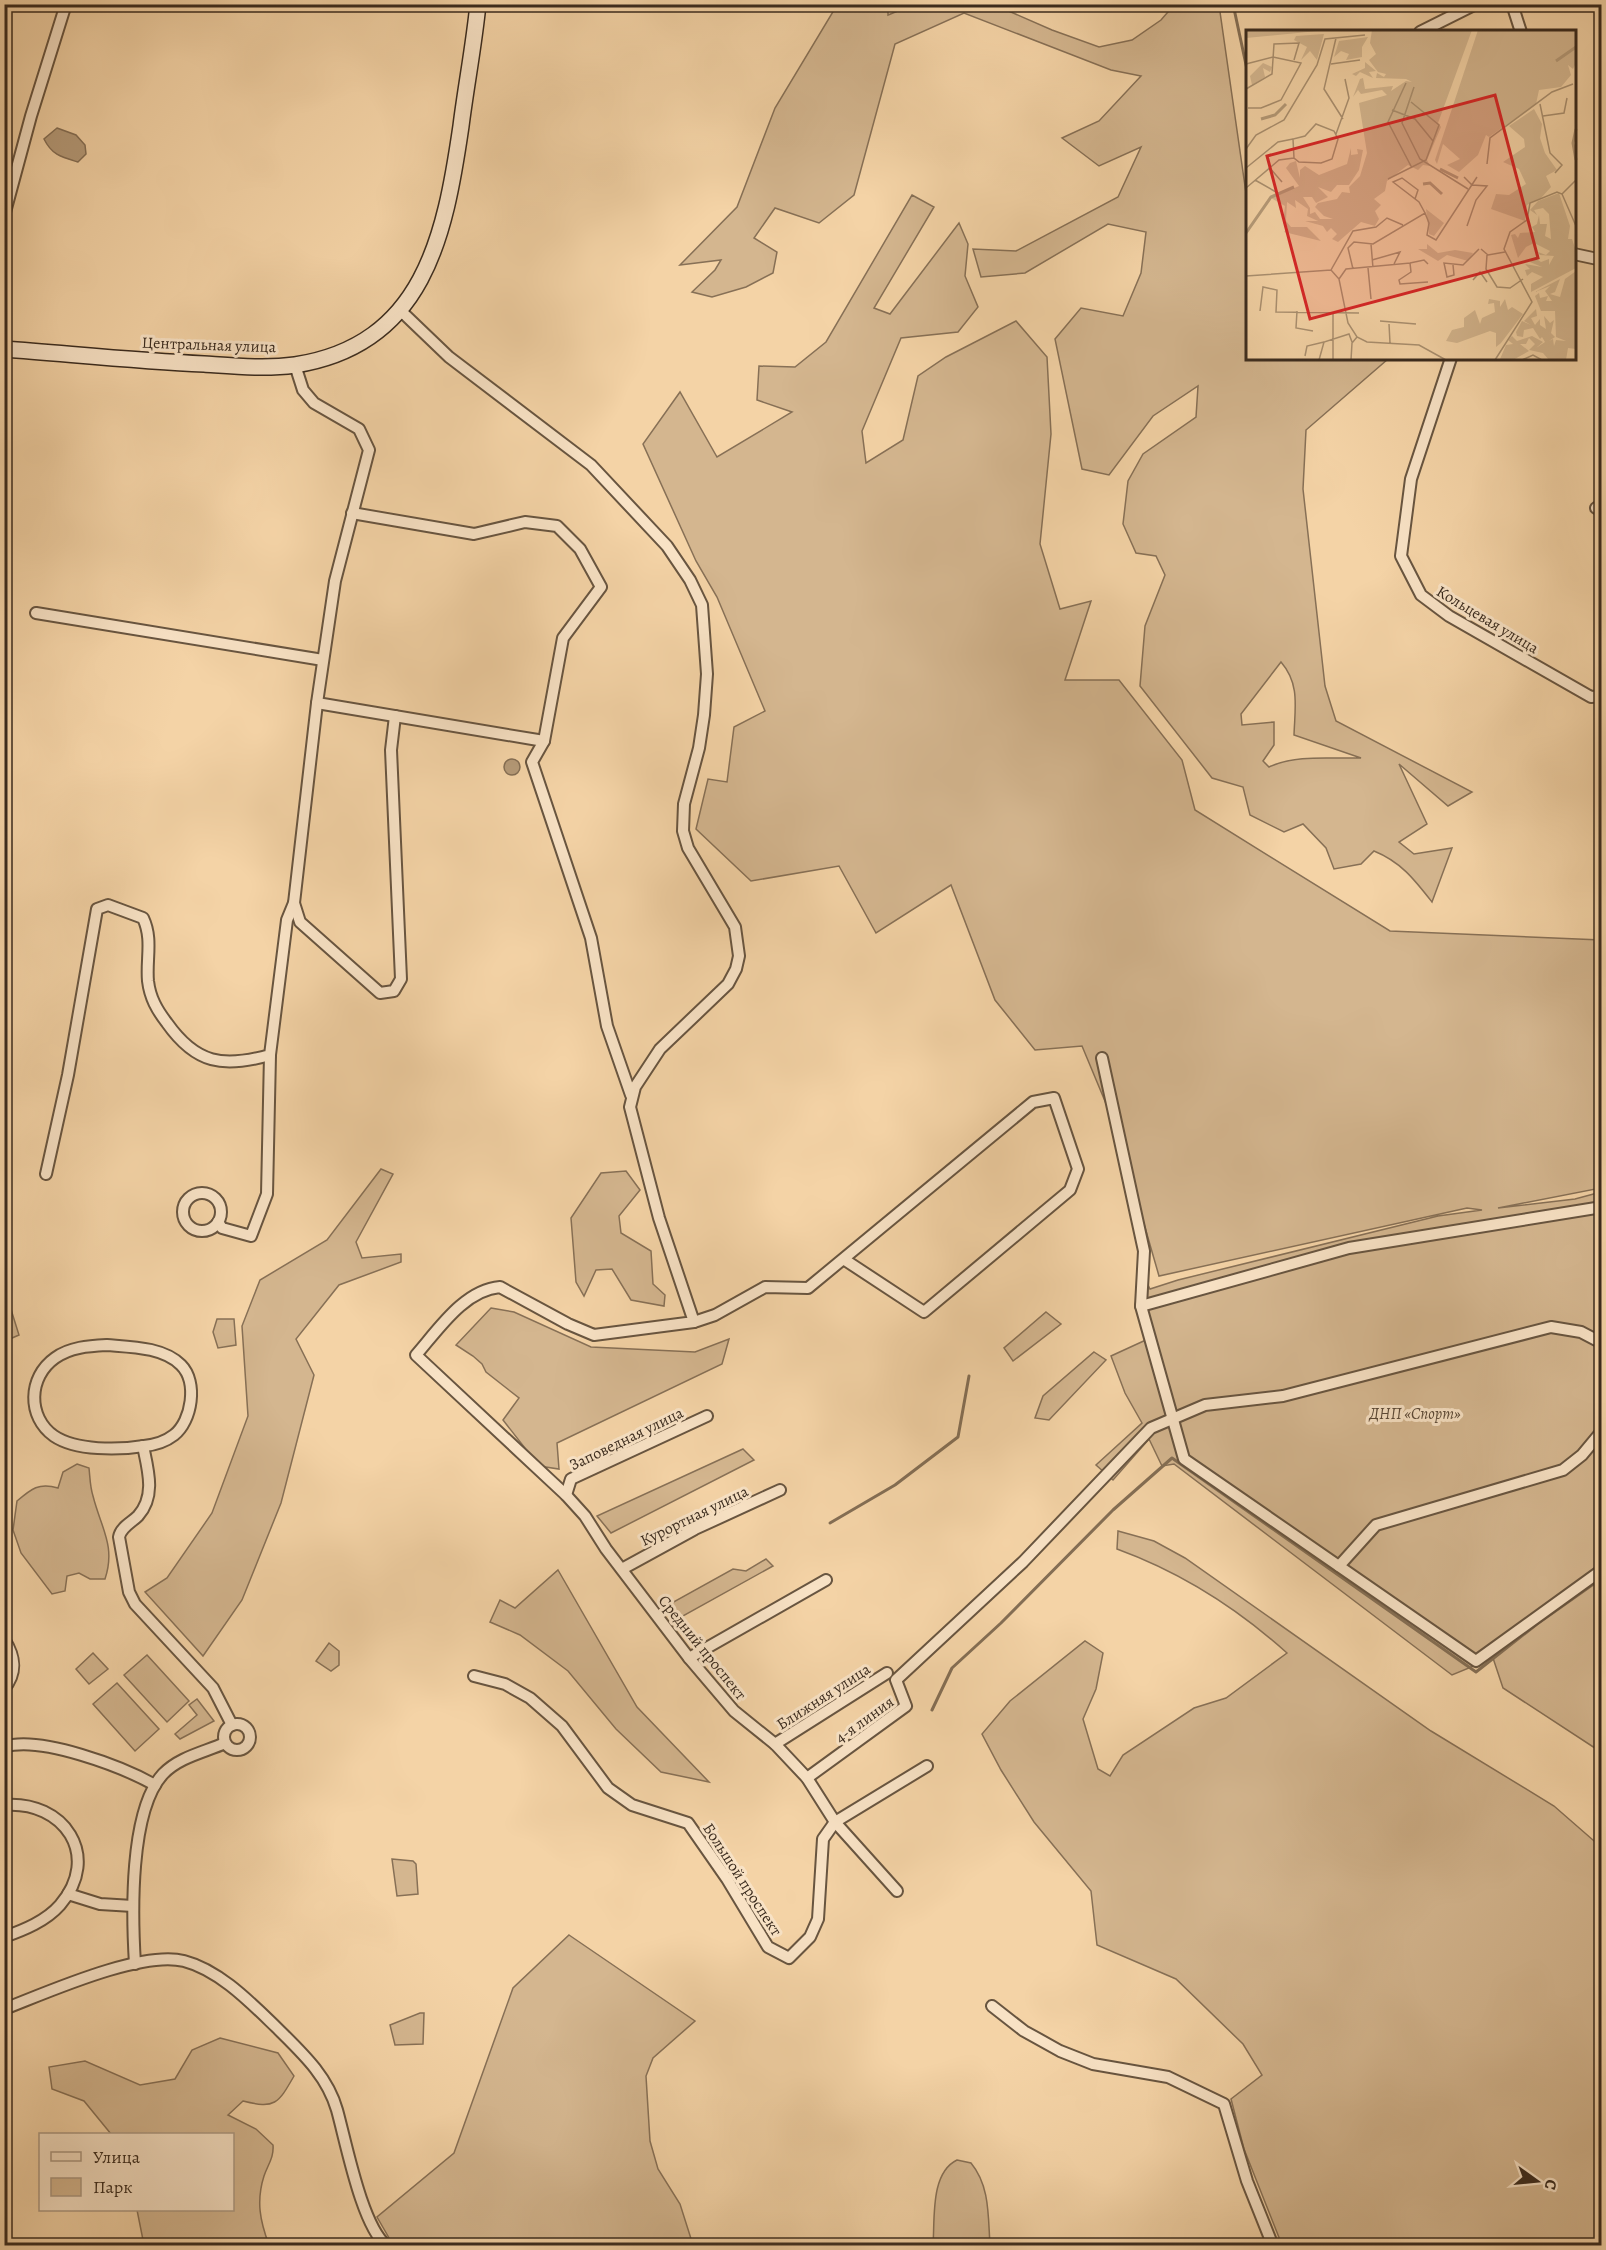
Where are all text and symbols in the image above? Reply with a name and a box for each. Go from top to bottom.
inset map [1246,30,1576,360]
street label: Центральная улица [141,332,277,358]
street label: Кольцевая улица [1432,581,1543,659]
street label: Заповедная улица [566,1402,688,1476]
park label: ДНП «Спорт» [1368,1403,1461,1425]
street label: Курортная улица [637,1480,753,1552]
street label: Средний проспект [653,1591,751,1705]
street label: Ближняя улица [772,1658,875,1735]
street label: 4-я линия [831,1691,899,1749]
street label: Большой проспект [697,1819,787,1940]
legend [39,2133,234,2211]
text: Улица [93,2145,141,2169]
north arrow [1507,2151,1567,2211]
text: Парк [93,2175,133,2199]
text: С [1539,2177,1562,2192]

